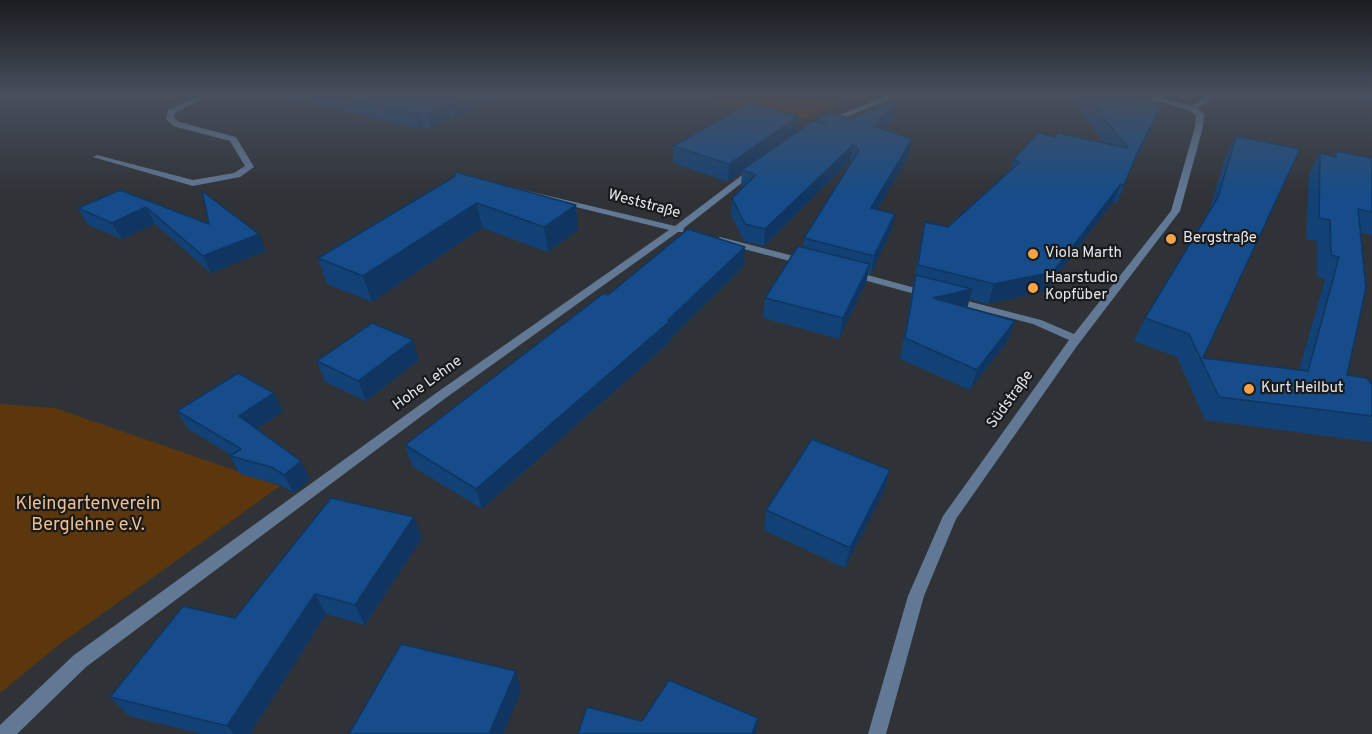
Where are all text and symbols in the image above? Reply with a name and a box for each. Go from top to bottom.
street label: Weststraße [606,187,682,223]
place label: Bergstraße [1183,230,1257,248]
marker: Bergstraße [1164,232,1178,246]
place label: Viola Marth [1045,245,1122,263]
marker: Viola Marth [1026,247,1040,261]
place label: Haarstudio Kopfüber [1045,270,1118,305]
marker: Haarstudio Kopfüber [1026,281,1040,295]
street label: Hohe Lehne [390,353,466,415]
street label: Südstraße [984,367,1038,433]
place label: Kurt Heilbut [1261,380,1344,398]
marker: Kurt Heilbut [1242,382,1256,396]
park label: Kleingartenverein Berglehne e.V. [15,494,161,536]

